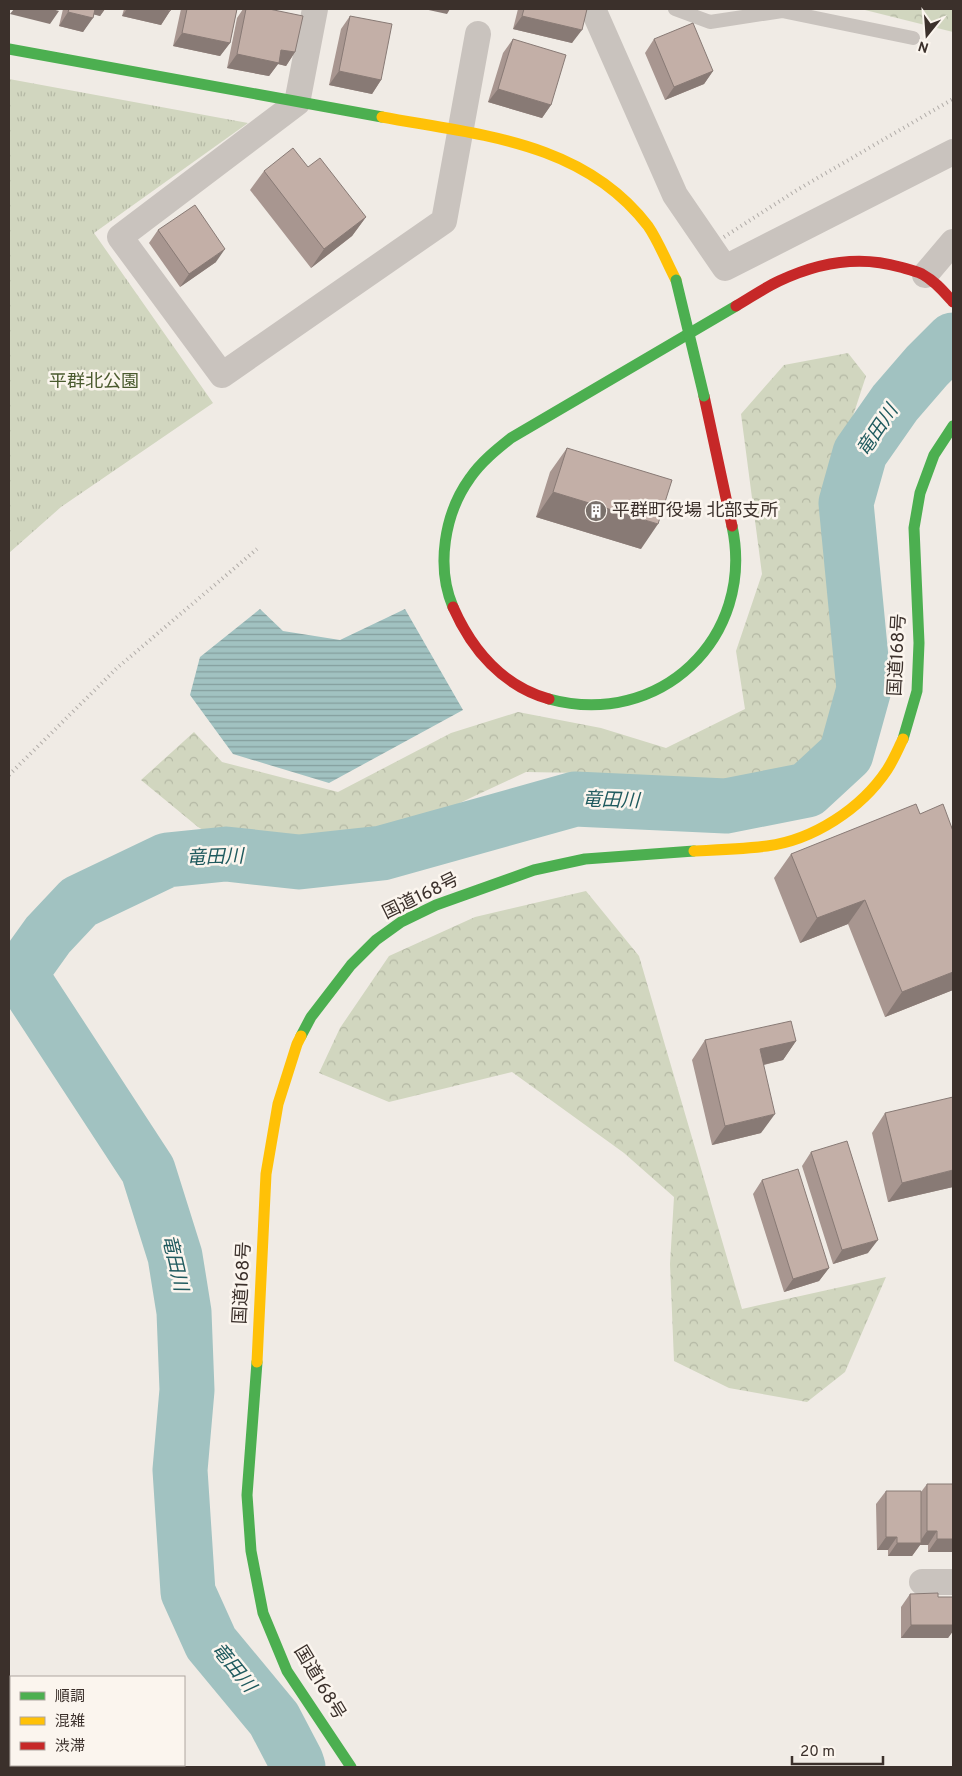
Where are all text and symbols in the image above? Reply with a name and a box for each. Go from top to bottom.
north arrow [902,10,952,60]
text: N [916,36,931,56]
park label: 平群北公園 [49,371,139,394]
water label: 竜田川 [852,399,905,461]
building icon: 平群町役場 北部支所 [584,499,608,523]
place label: 平群町役場 北部支所 [612,500,778,523]
street label: 国道168号 [884,613,912,697]
water label: 竜田川 [582,788,642,814]
water label: 竜田川 [186,845,246,871]
street label: 国道168号 [379,869,463,925]
water label: 竜田川 [156,1233,193,1295]
street label: 国道168号 [229,1241,257,1325]
water label: 竜田川 [206,1638,262,1699]
street label: 国道168号 [288,1642,350,1724]
legend [10,1676,185,1766]
text: 順調 [55,1688,85,1707]
text: 混雑 [55,1713,85,1732]
scale bar [792,1734,883,1766]
text: 渋滞 [55,1738,85,1757]
text: 20 m [800,1743,835,1762]

